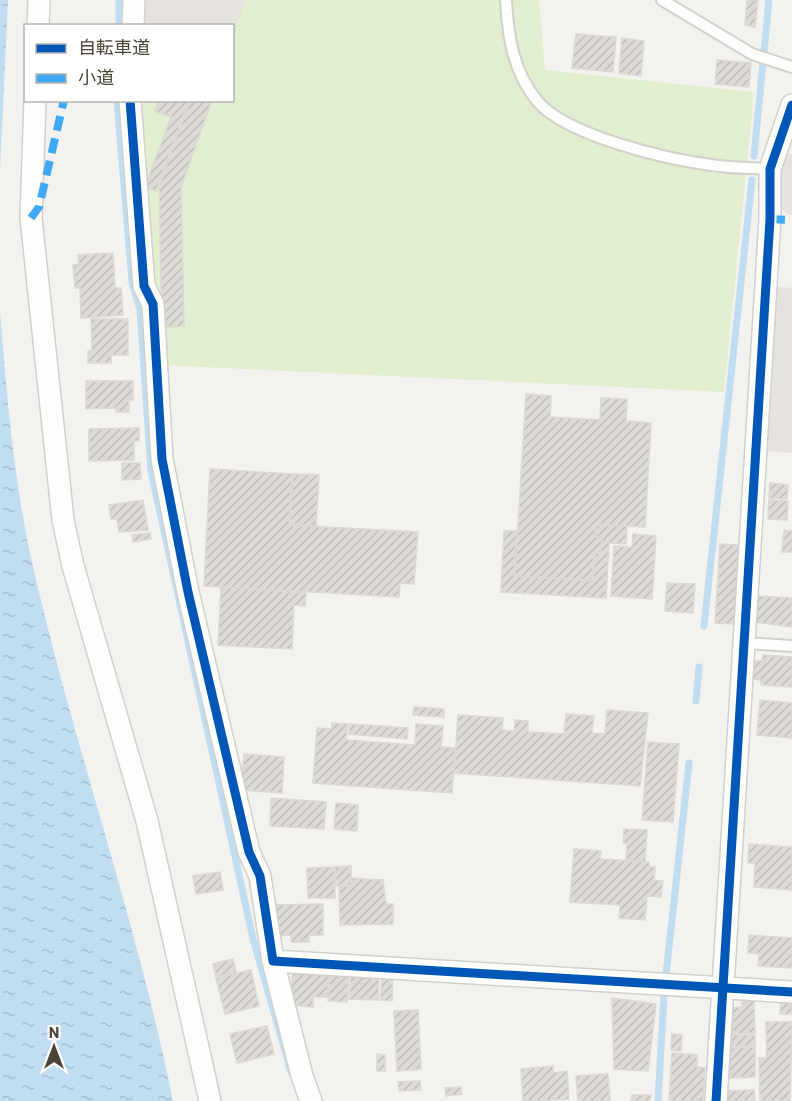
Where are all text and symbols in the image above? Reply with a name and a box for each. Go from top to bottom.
legend [24,24,234,102]
text: 自転車道 [78,36,150,58]
text: 小道 [78,66,114,88]
north arrow [24,1017,84,1077]
text: N [49,1022,59,1041]

